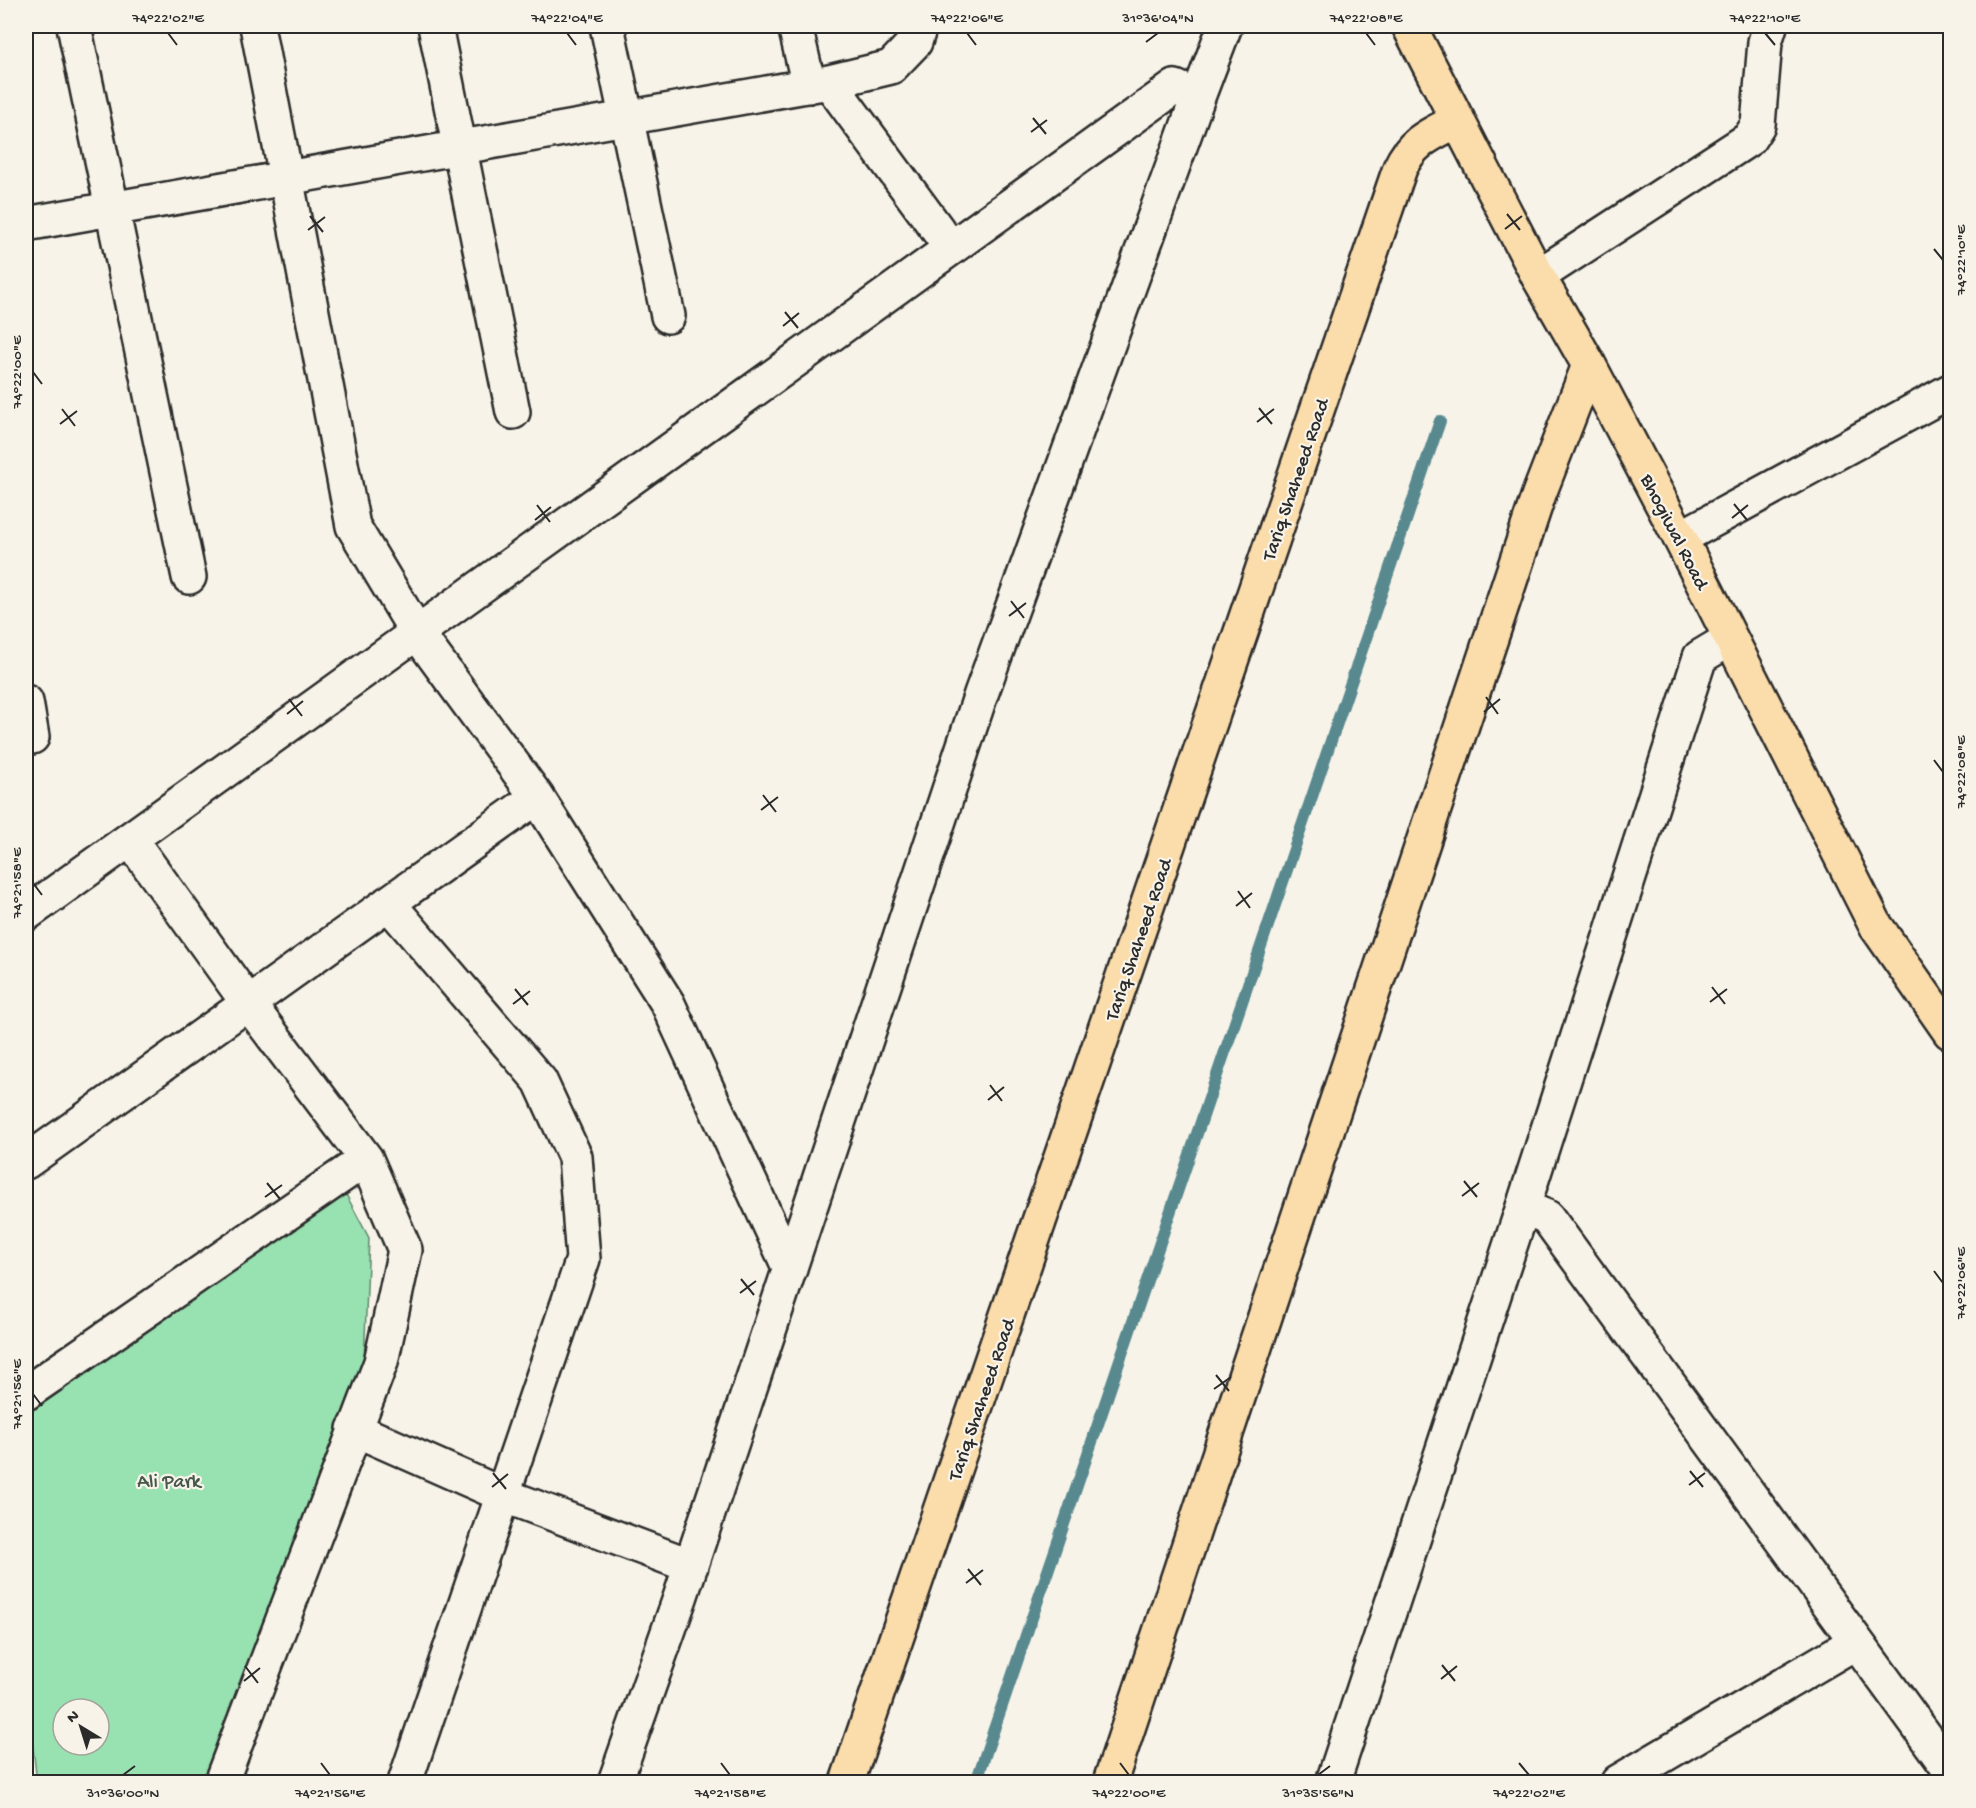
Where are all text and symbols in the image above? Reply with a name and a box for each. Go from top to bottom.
text: 74°22'02"E [131,10,204,28]
text: 74°22'04"E [530,10,603,28]
text: 74°22'06"E [930,10,1004,28]
text: 31°36'04"N [1121,10,1194,28]
text: 74°22'08"E [1329,10,1403,28]
text: 74°22'10"E [1729,10,1801,28]
text: 74°22'10"E [1953,224,1971,296]
text: 74°22'00"E [9,335,27,409]
street label: Tariq Shaheed Road [1259,394,1337,565]
street label: Bhogiwal Road [1633,470,1713,596]
text: 74°22'08"E [1953,735,1971,809]
text: 74°21'58"E [9,847,27,919]
street label: Tariq Shaheed Road [1102,854,1180,1025]
text: 74°22'06"E [1953,1246,1971,1320]
street label: Tariq Shaheed Road [945,1314,1023,1485]
text: 74°21'56"E [9,1358,27,1430]
park label: Ali Park [137,1472,203,1495]
north arrow [51,1697,111,1757]
text: N [64,1707,84,1729]
text: 31°36'00"N [86,1785,160,1803]
text: 74°21'56"E [294,1785,366,1803]
text: 74°21'58"E [694,1785,766,1803]
text: 74°22'00"E [1092,1785,1166,1803]
text: 31°35'56"N [1281,1785,1354,1803]
text: 74°22'02"E [1492,1785,1565,1803]

